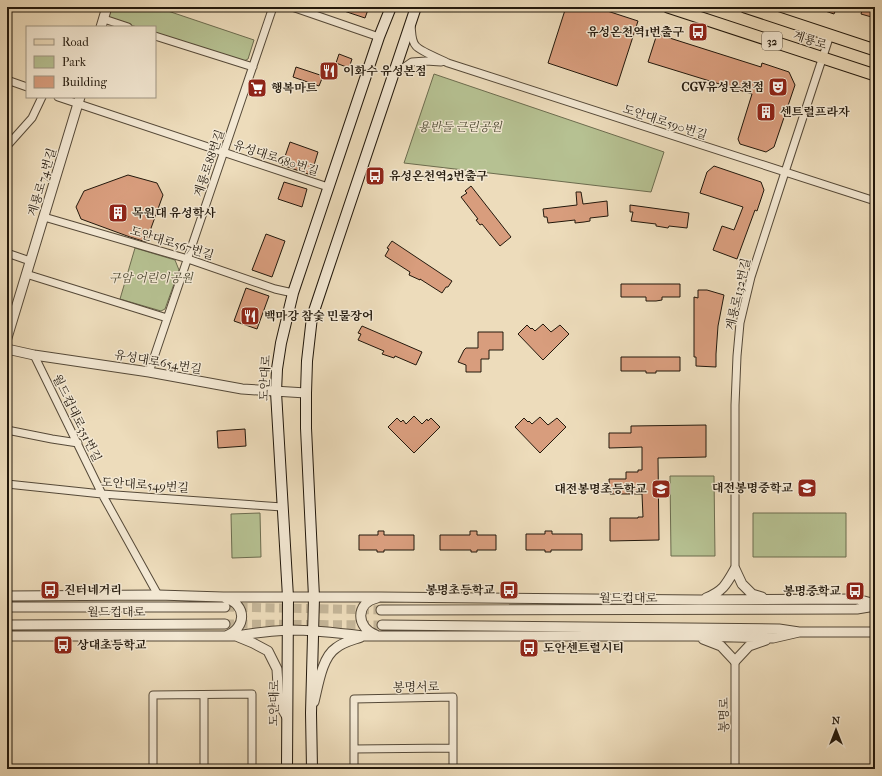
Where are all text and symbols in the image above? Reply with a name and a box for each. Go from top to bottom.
bus stop icon: 유성온천역1번출구 [687,21,709,43]
place label: 유성온천역1번출구 [587,25,684,39]
legend [26,26,156,98]
street label: 계룡로 [791,28,829,52]
road number: 32 [762,32,782,50]
text: Road [62,35,89,49]
text: Park [62,55,87,69]
restaurant icon: 이화수 유성본점 [318,60,340,82]
place label: 이화수 유성본점 [343,64,427,78]
text: Building [62,75,107,89]
theatre icon: CGV유성온천점 [767,76,789,98]
supermarket icon: 행복마트 [246,77,268,99]
place label: CGV유성온천점 [682,80,764,94]
place label: 행복마트 [271,81,318,95]
building icon: 센트럴프라자 [755,101,777,123]
street label: 도안대로590번길 [621,102,709,142]
place label: 센트럴프라자 [780,105,850,119]
park label: 용반들 근린공원 [418,120,503,134]
street label: 계룡로88번길 [191,128,227,198]
street label: 유성대로680번길 [232,138,320,178]
street label: 계룡로74번길 [25,146,59,218]
bus stop icon: 유성온천역2번출구 [364,165,386,187]
place label: 유성온천역2번출구 [389,169,488,183]
building icon: 목원대 유성학사 [107,202,129,224]
place label: 목원대 유성학사 [132,206,216,220]
street label: 도안대로567번길 [128,224,216,262]
street label: 계룡로132번길 [723,257,753,331]
park label: 구암 어린이공원 [109,271,194,285]
restaurant icon: 백마강 참숯 민물장어 [239,305,261,327]
place label: 백마강 참숯 민물장어 [264,309,373,323]
street label: 유성대로654번길 [113,347,203,377]
street label: 도안대로 [257,354,273,402]
street label: 월드컵대로351번길 [50,372,104,464]
street label: 도안대로549번길 [101,475,189,495]
school or university icon: 대전봉명중학교 [796,477,818,499]
school or university icon: 대전봉명초등학교 [650,478,672,500]
place label: 대전봉명중학교 [712,481,793,495]
place label: 대전봉명초등학교 [554,482,647,496]
bus stop icon: 진터네거리 [39,579,61,601]
bus stop icon: 봉명초등학교 [498,579,520,601]
bus stop icon: 봉명중학교 [844,580,866,602]
place label: 진터네거리 [64,583,122,597]
place label: 봉명초등학교 [425,583,495,597]
place label: 봉명중학교 [783,584,841,598]
street label: 월드컵대로 [599,591,657,605]
street label: 월드컵대로 [87,605,145,619]
bus stop icon: 상대초등학교 [52,634,74,656]
bus stop icon: 도안센트럴시티 [518,637,540,659]
place label: 상대초등학교 [77,638,147,652]
place label: 도안센트럴시티 [543,641,624,655]
street label: 도안대로 [267,679,281,726]
street label: 봉명서로 [393,680,440,694]
street label: 봉명로 [717,697,731,732]
north arrow [816,710,856,750]
text: N [832,714,841,727]

